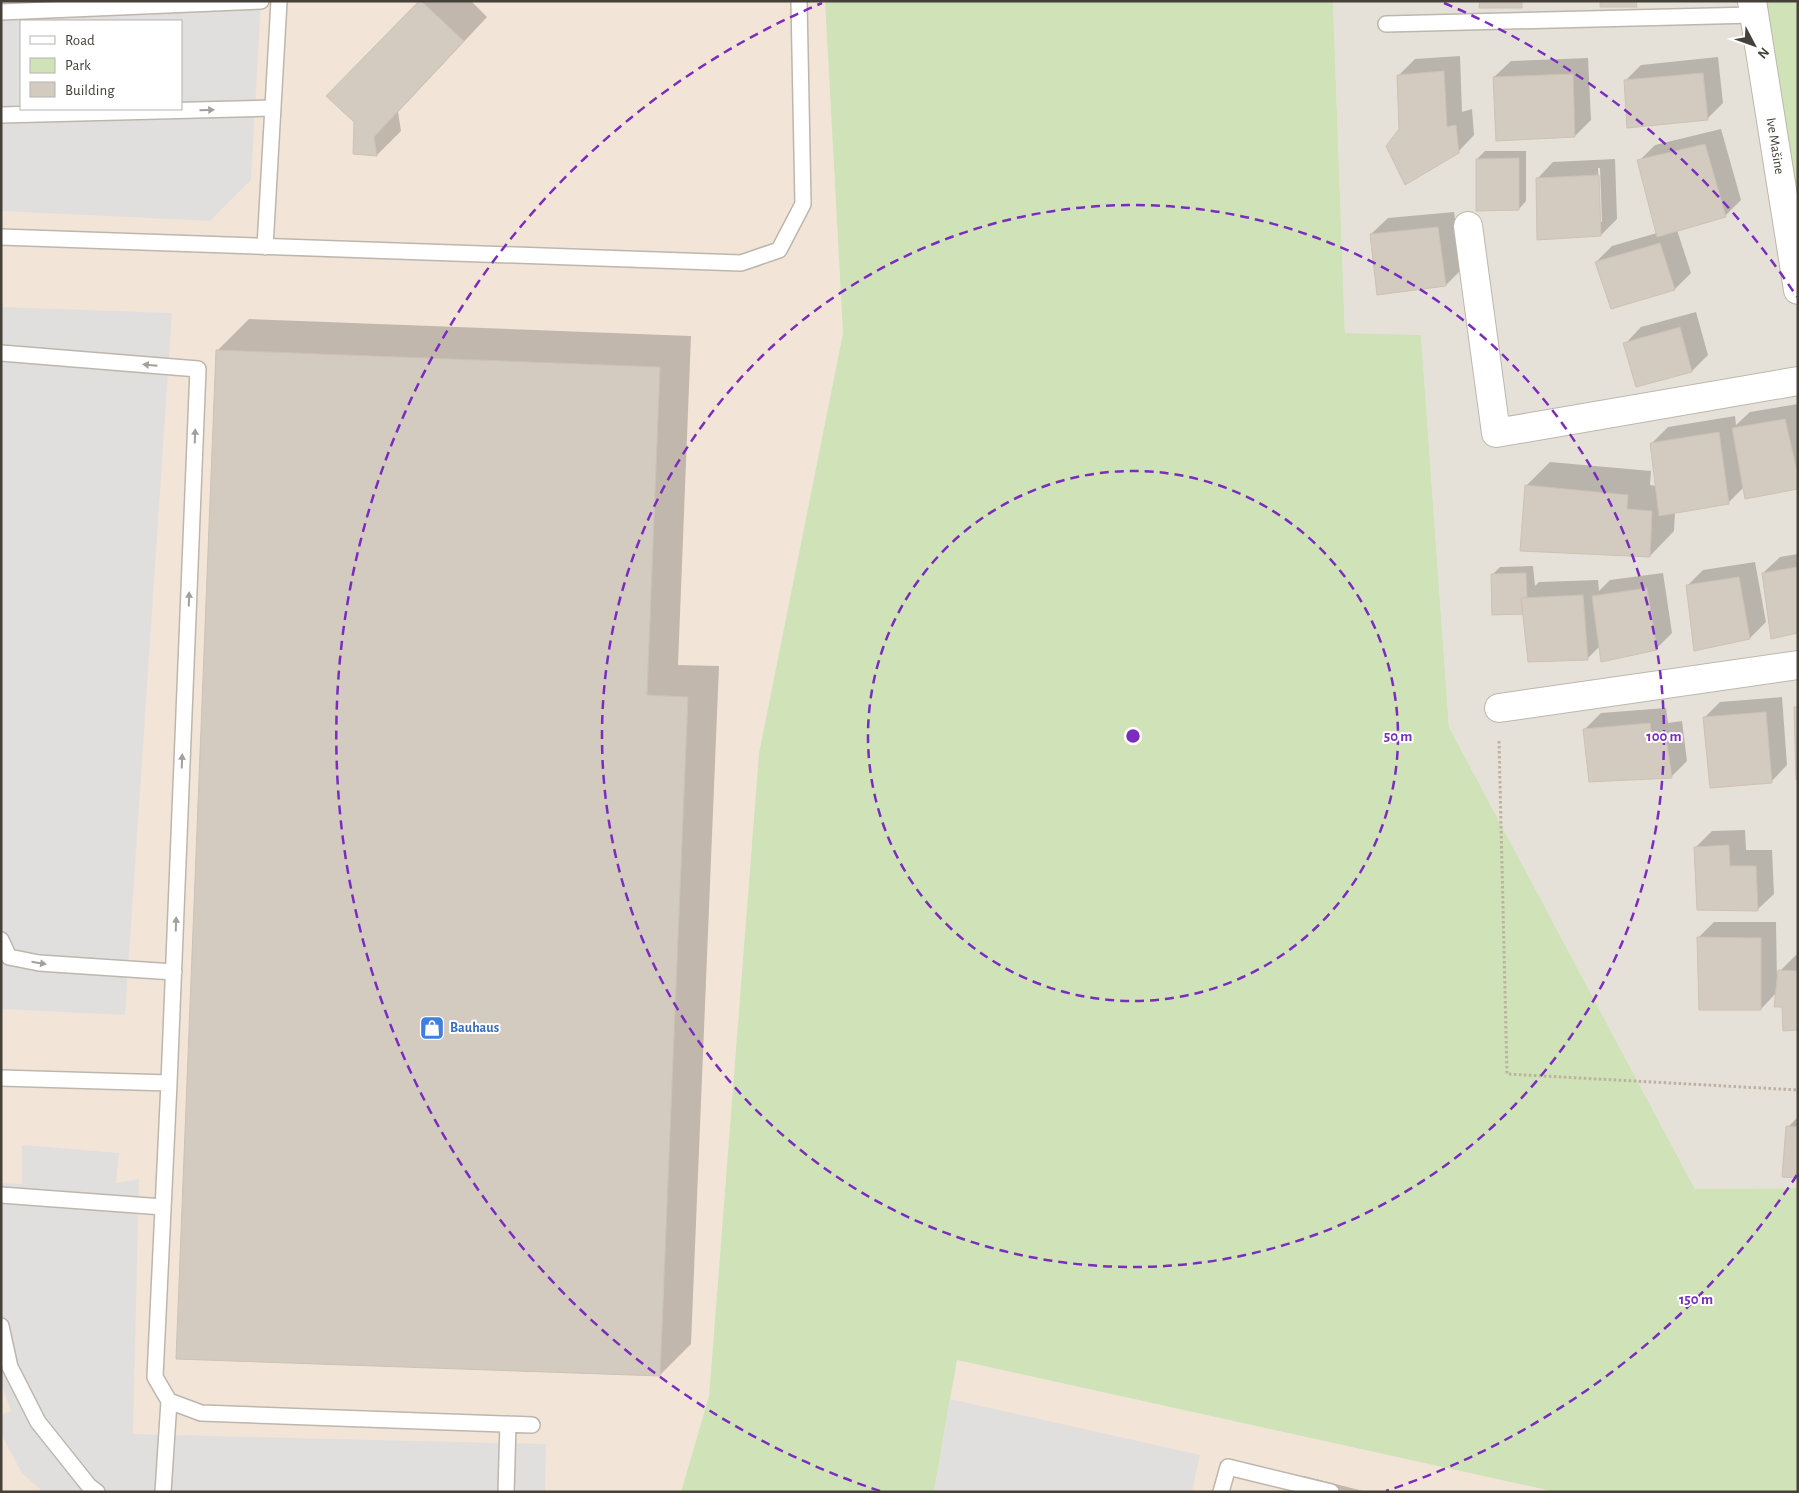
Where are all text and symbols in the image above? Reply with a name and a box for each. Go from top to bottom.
legend [20,20,182,110]
north arrow [1729,20,1779,70]
text: Road [65,33,95,48]
text: N [1755,45,1772,61]
text: Park [65,58,91,73]
text: Building [65,83,115,98]
one-way arrow [200,106,216,114]
street label: Ive Mašine [1764,117,1786,175]
one-way arrow [141,361,157,369]
one-way arrow [192,428,200,444]
one-way arrow [185,591,193,607]
centre of rings [1124,727,1142,745]
text: 50 m [1384,729,1412,744]
text: 100 m [1646,729,1682,744]
one-way arrow [179,753,187,769]
one-way arrow [172,915,180,931]
one-way arrow [31,959,47,967]
shop icon: Bauhaus [419,1015,445,1041]
place label: Bauhaus [450,1021,499,1035]
text: 150 m [1679,1292,1713,1307]

